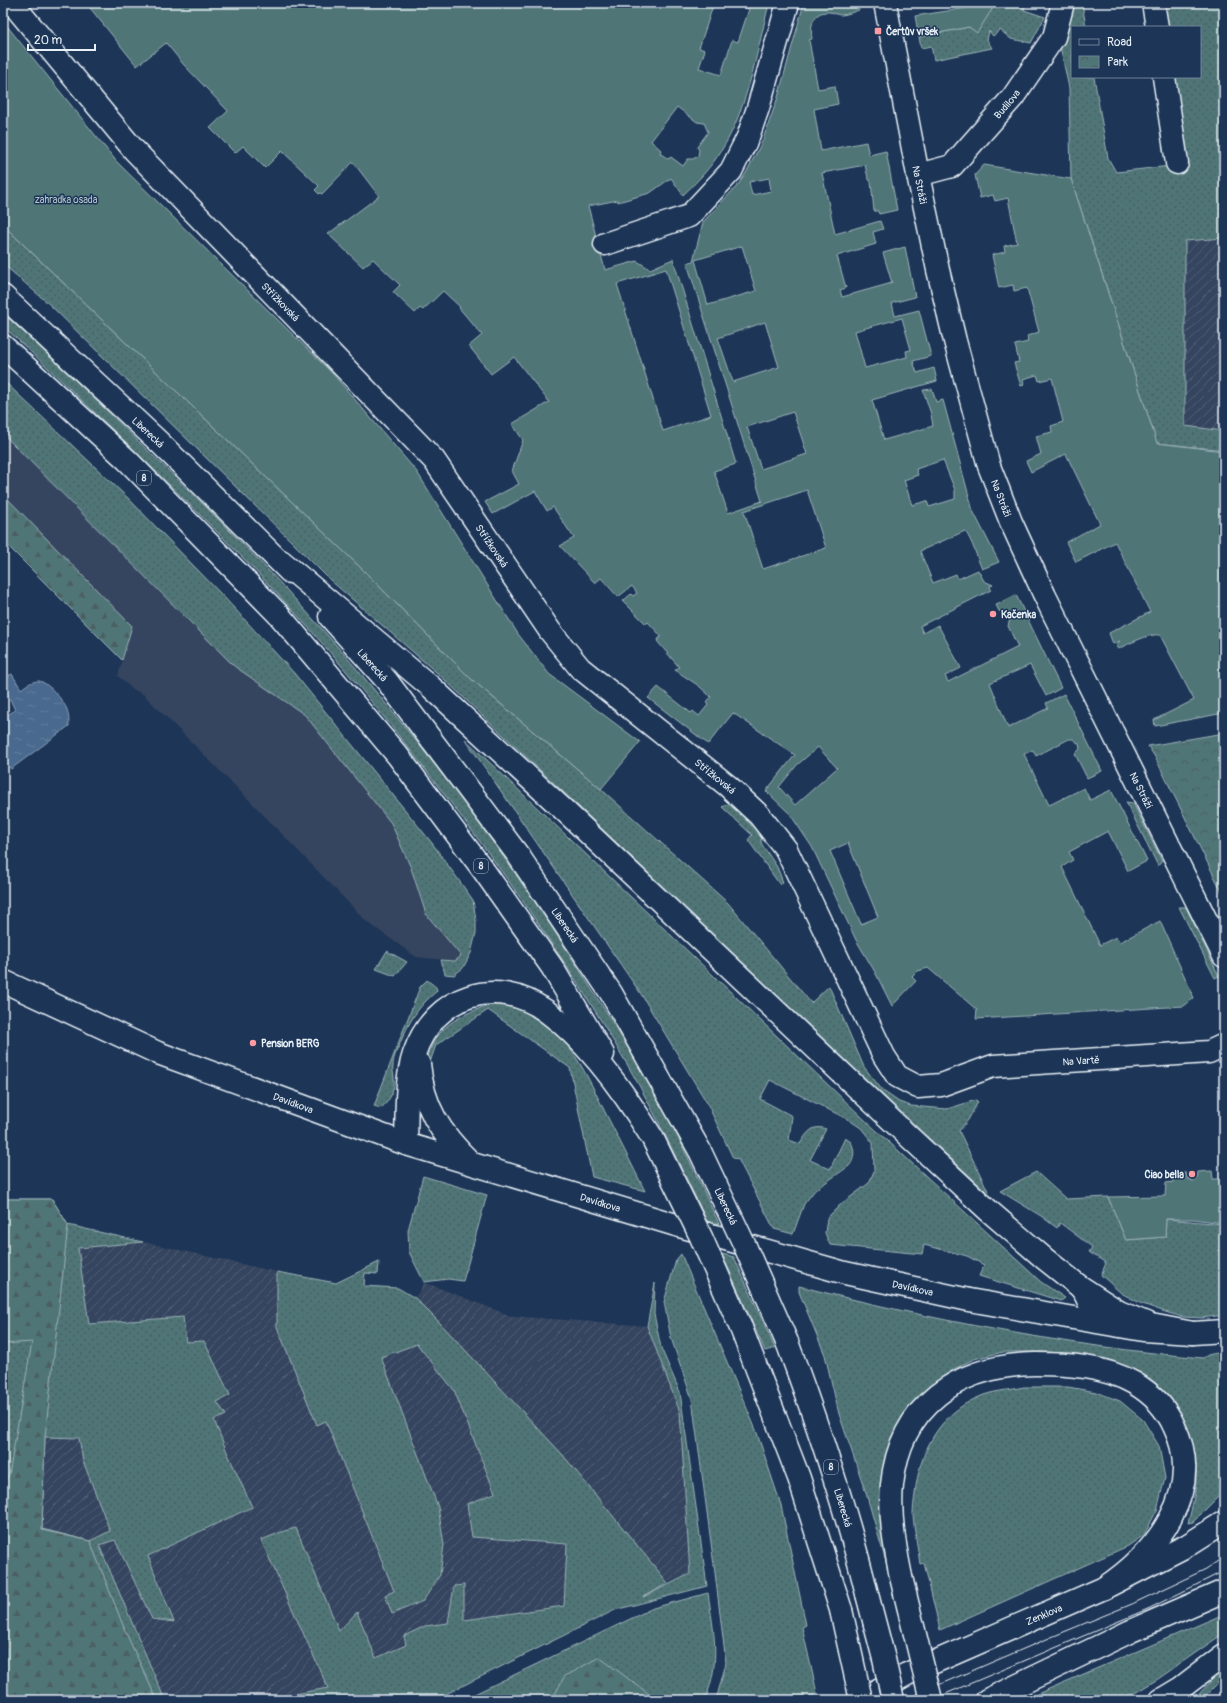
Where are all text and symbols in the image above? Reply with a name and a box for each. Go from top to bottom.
place label: Čertův vršek [886,24,939,38]
scale bar [28,26,95,52]
marker: Čertův vršek [873,26,883,36]
legend [1071,26,1201,78]
text: 20 m [34,33,63,48]
text: Road [1107,35,1132,50]
text: Park [1107,55,1128,70]
street label: Budilova [992,87,1023,121]
street label: Na Stráži [909,165,929,205]
park label: zahradka osada [35,194,98,206]
street label: Střížkovská [259,280,302,324]
street label: Liberecká [129,415,166,451]
road number: 8 [137,471,151,485]
street label: Na Stráži [988,478,1013,519]
street label: Střížkovská [473,523,510,570]
marker: Kačenka [988,609,998,619]
place label: Kačenka [1001,609,1036,621]
street label: Liberecká [354,647,390,684]
street label: Střížkovská [692,757,738,797]
street label: Na Stráži [1127,770,1155,811]
road number: 8 [474,859,488,873]
street label: Liberecká [548,906,581,946]
marker: Pension BERG [248,1038,258,1048]
place label: Pension BERG [261,1038,320,1050]
street label: Na Vartě [1062,1054,1100,1068]
street label: Davídkova [271,1091,315,1117]
place label: Ciao bella [1145,1169,1184,1181]
marker: Ciao bella [1187,1169,1197,1179]
street label: Liberecká [711,1186,739,1227]
street label: Davídkova [578,1192,622,1215]
street label: Davídkova [891,1278,935,1299]
road number: 8 [824,1460,838,1474]
street label: Liberecká [831,1487,854,1529]
street label: Zenklova [1024,1602,1064,1628]

